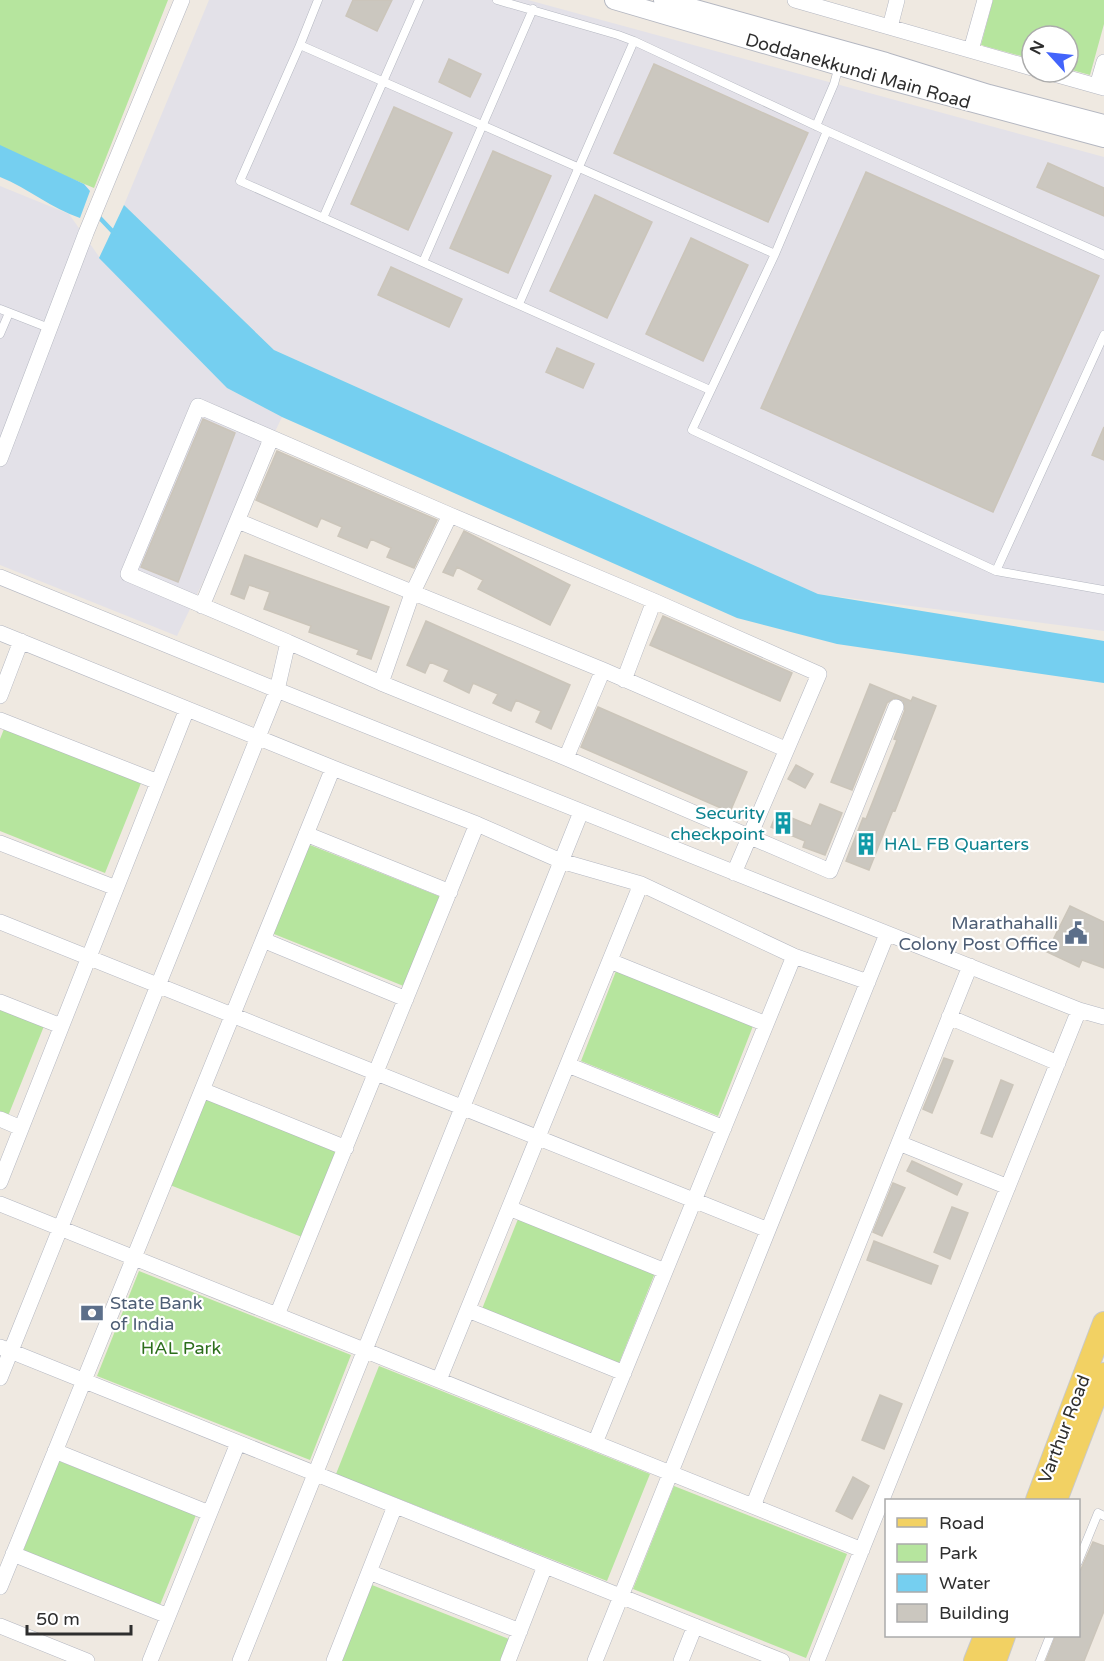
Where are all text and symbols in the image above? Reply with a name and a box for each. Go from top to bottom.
north arrow [1020,24,1080,84]
street label: Doddanekkundi Main Road [743,28,973,114]
text: N [1026,37,1049,58]
place label: Security checkpoint [670,802,765,845]
building icon: Security checkpoint [770,810,796,836]
building icon: HAL FB Quarters [853,831,879,857]
place label: HAL FB Quarters [884,833,1029,855]
place label: Marathahalli Colony Post Office [898,912,1058,955]
public building icon: Marathahalli Colony Post Office [1063,920,1089,946]
place label: State Bank of India [110,1292,203,1335]
bank icon: State Bank of India [79,1300,105,1326]
park label: HAL Park [141,1337,221,1359]
street label: Varthur Road [1033,1372,1095,1486]
legend [885,1499,1080,1637]
text: Road [939,1512,984,1534]
text: Park [939,1542,978,1564]
text: Water [939,1572,990,1594]
scale bar [27,1598,130,1636]
text: Building [939,1602,1009,1624]
text: 50 m [36,1608,80,1630]

